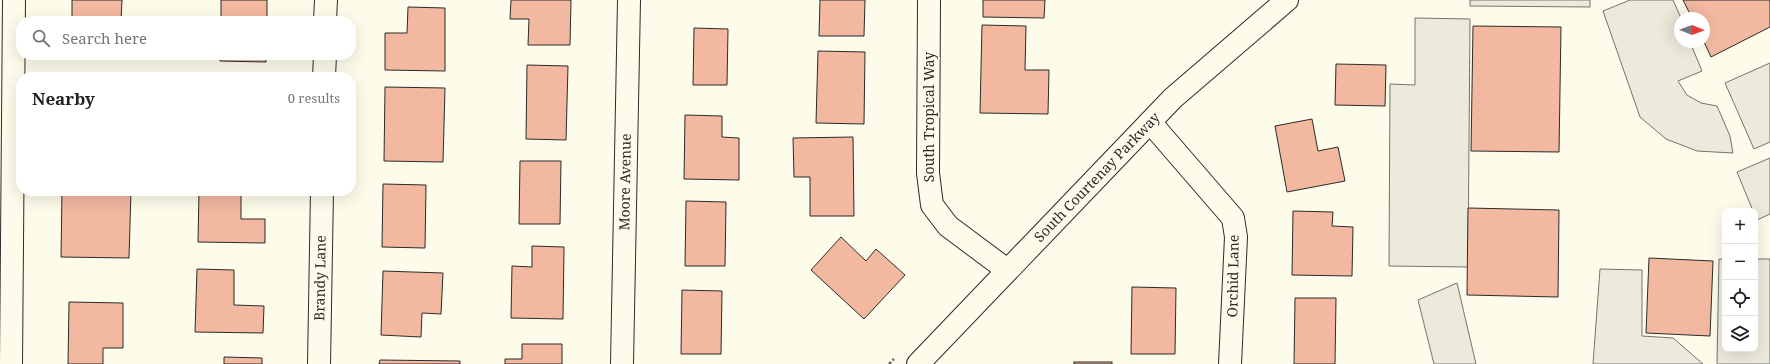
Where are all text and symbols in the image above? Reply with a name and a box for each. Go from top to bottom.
north arrow [1674,12,1710,48]
search box [16,16,356,60]
icon: search [30,27,52,49]
text: Search here [62,28,147,48]
street label: South Tropical Way [919,52,938,182]
text: Nearby [32,87,95,110]
text: 0 results [288,89,340,107]
street label: South Courtenay Parkway [1030,108,1164,246]
street label: Moore Avenue [614,133,635,231]
map controls [1722,208,1758,352]
button: + [1722,208,1758,244]
street label: Brandy Lane [309,235,330,321]
street label: Orchid Lane [1222,235,1243,317]
button: − [1722,244,1758,280]
button: locate [1722,280,1758,316]
button: layers [1722,316,1758,352]

